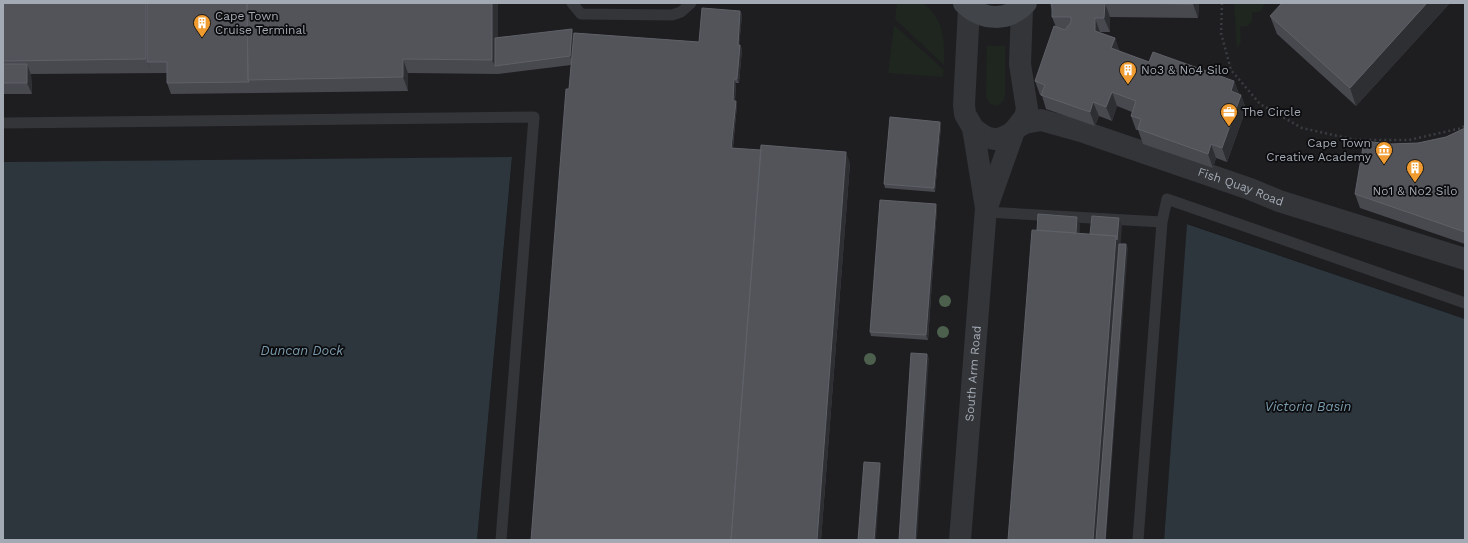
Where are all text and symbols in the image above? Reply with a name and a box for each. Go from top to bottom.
place label: Cape Town Cruise Terminal [215,9,306,37]
building icon: Cape Town Cruise Terminal [192,13,212,38]
building icon: No3 & No4 Silo [1118,60,1138,85]
place label: No3 & No4 Silo [1141,63,1229,77]
office icon: The Circle [1219,102,1239,127]
place label: The Circle [1242,105,1301,119]
place label: Cape Town Creative Academy [1266,136,1372,164]
museum icon: Cape Town Creative Academy [1374,140,1394,165]
building icon: No1 & No2 Silo [1405,158,1425,183]
street label: Fish Quay Road [1196,165,1285,209]
place label: No1 & No2 Silo [1373,184,1457,198]
street label: South Arm Road [962,325,984,422]
water label: Duncan Dock [261,343,344,358]
water label: Victoria Basin [1265,399,1351,414]

